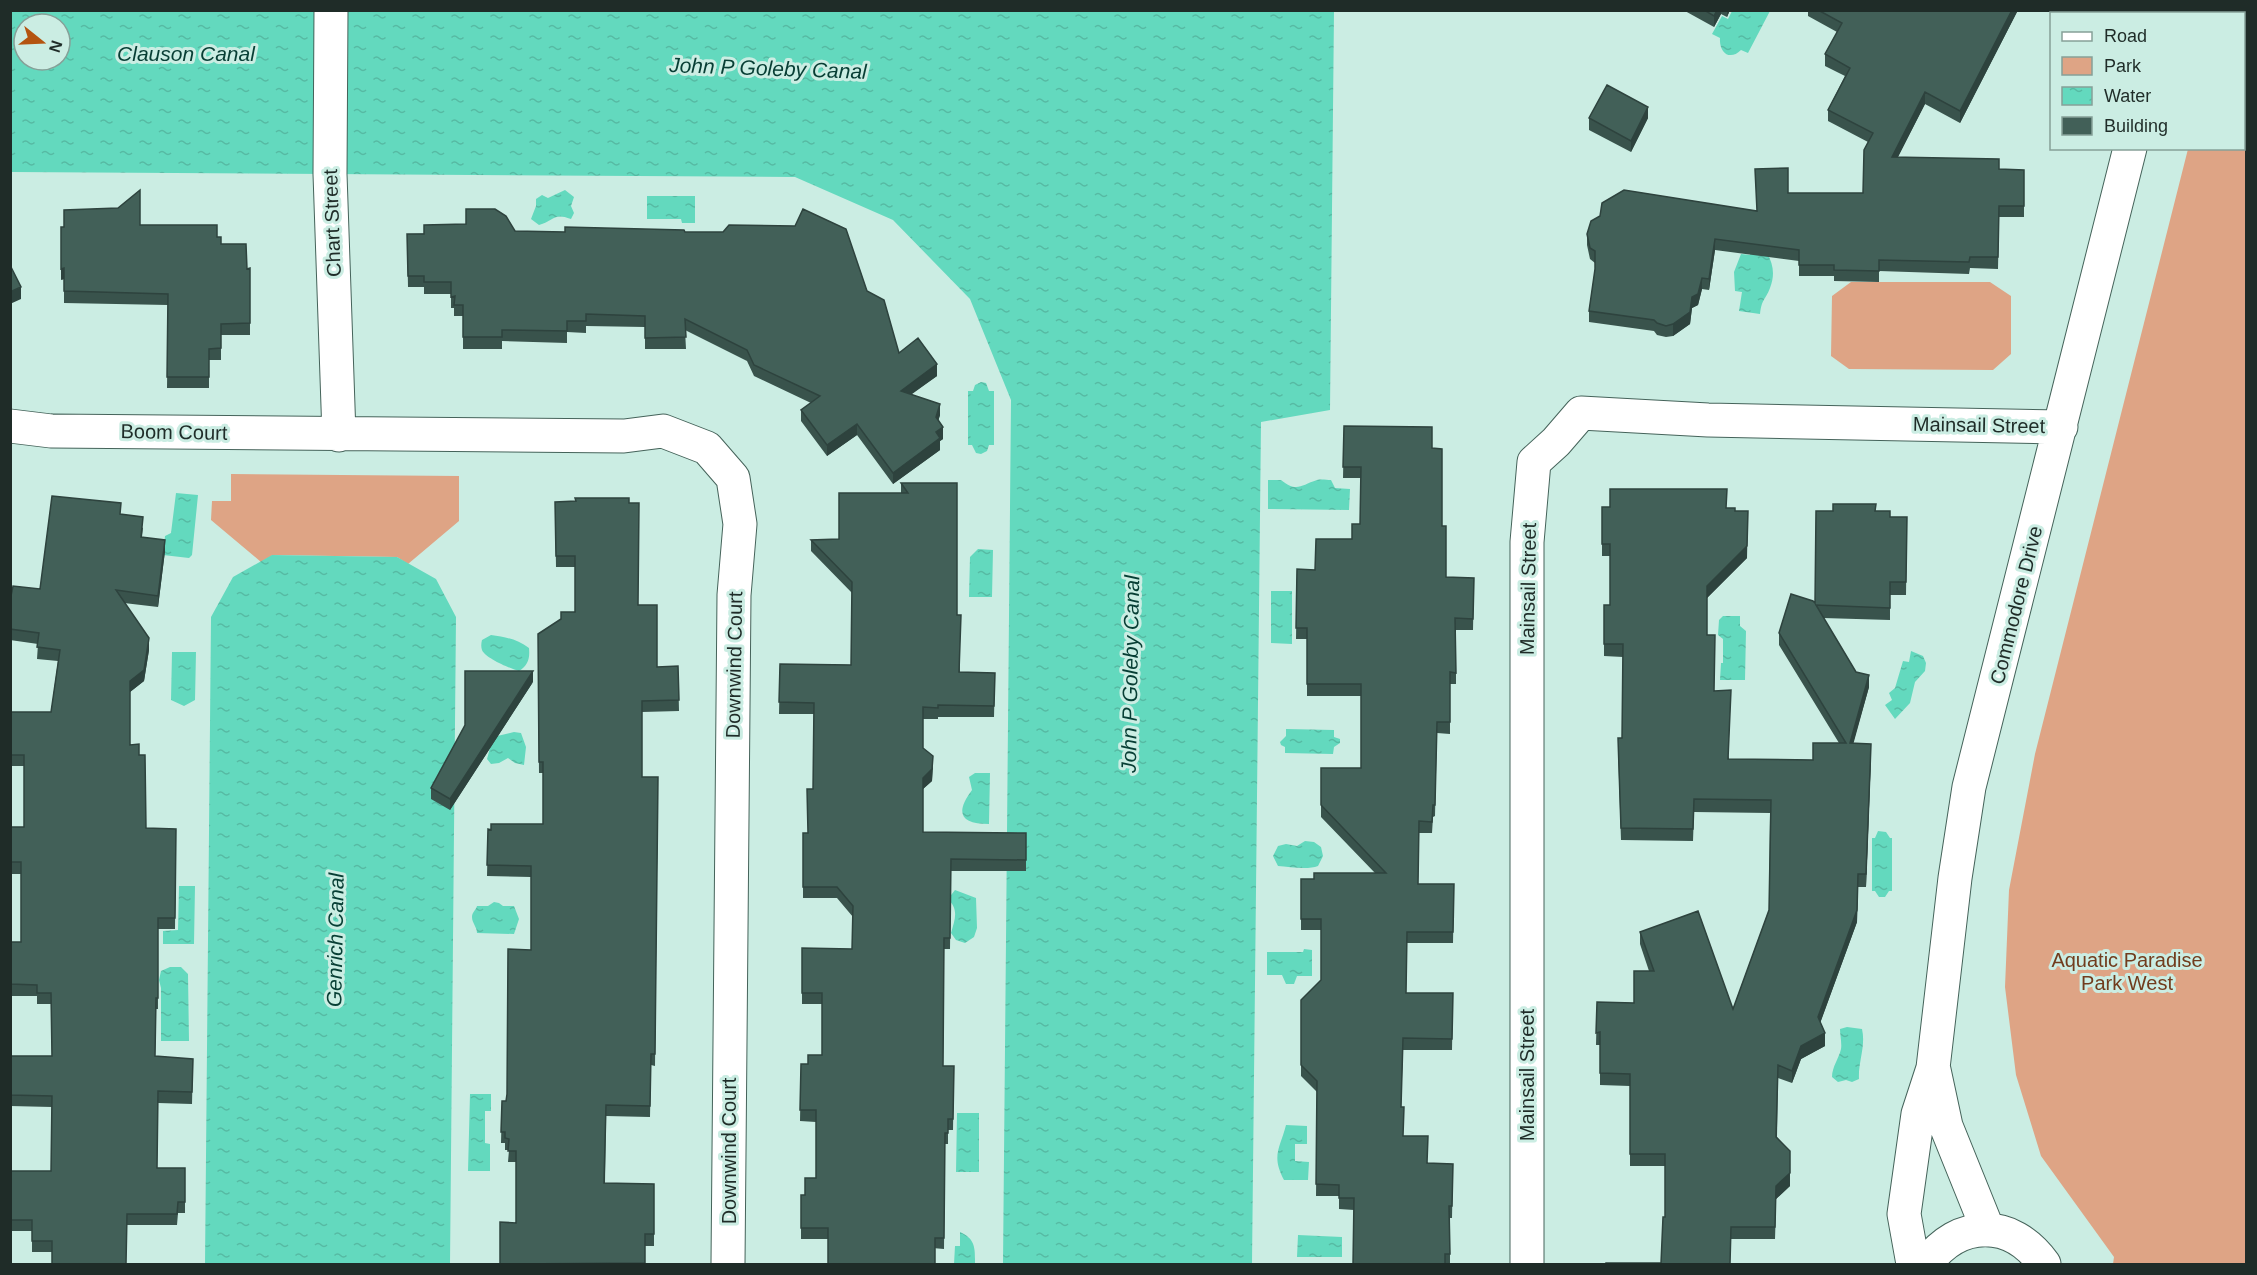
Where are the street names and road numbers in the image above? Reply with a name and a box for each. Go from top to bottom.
street label: Chart Street [319,168,345,277]
street label: Mainsail Street [1913,413,2046,437]
street label: Boom Court [120,420,228,444]
street label: Mainsail Street [1516,522,1540,655]
street label: Commodore Drive [1986,524,2046,686]
street label: Downwind Court [722,591,746,739]
street label: Mainsail Street [1516,1008,1538,1141]
street label: Downwind Court [718,1077,740,1224]

